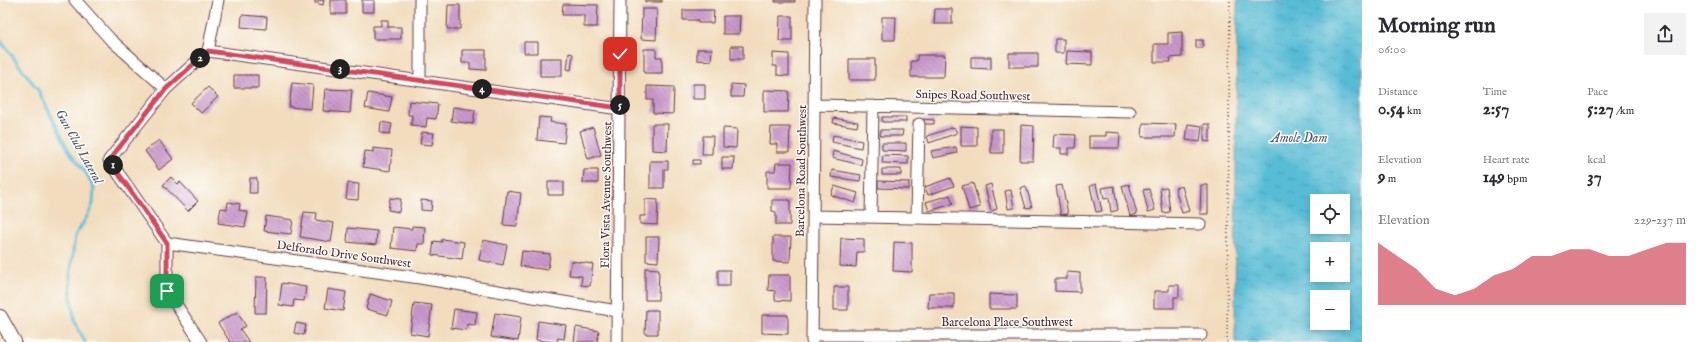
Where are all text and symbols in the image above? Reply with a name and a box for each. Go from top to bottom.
text: Morning run [1378,12,1496,40]
button: share [1644,13,1686,55]
pin [603,37,637,71]
text: 06:00 [1378,41,1406,58]
icon: check [609,43,631,65]
pin: 2 [190,48,210,68]
text: 2 [197,51,203,65]
pin: 3 [330,59,350,79]
text: 3 [338,62,342,76]
pin: 4 [472,79,492,99]
text: 4 [479,82,485,96]
text: Distance [1378,85,1418,99]
text: Time [1483,85,1507,99]
text: Pace [1587,85,1608,99]
street label: Snipes Road Southwest [915,87,1031,105]
pin: 5 [610,95,630,115]
text: 5 [618,98,622,112]
text: 0.54 [1378,99,1404,120]
text: 2:57 [1483,99,1509,120]
text: 5:27 [1587,99,1614,120]
text: km [1404,104,1421,118]
text: /km [1614,104,1634,118]
street label: Barcelona Road Southwest [793,105,810,237]
water label: Gun Club Lateral [51,106,107,188]
street label: Flora Vista Avenue Southwest [598,122,615,269]
water label: Amole Dam [1269,130,1327,147]
text: Elevation [1378,153,1422,167]
text: Heart rate [1483,153,1530,167]
text: kcal [1587,153,1606,167]
pin: 1 [103,155,123,175]
text: 1 [111,158,115,172]
text: 9 [1378,167,1385,188]
text: 149 [1483,167,1505,188]
text: 37 [1587,167,1602,188]
text: m [1385,172,1396,186]
text: bpm [1505,172,1527,186]
map controls [1310,194,1350,330]
button: locate [1310,194,1350,234]
text: Elevation [1378,212,1430,229]
text: 229–237 m [1634,212,1686,229]
street label: Delforado Drive Southwest [276,238,412,271]
button: + [1310,242,1350,282]
pin [150,274,184,308]
icon: arrive [156,280,178,302]
button: − [1310,290,1350,330]
street label: Barcelona Place Southwest [941,315,1073,330]

